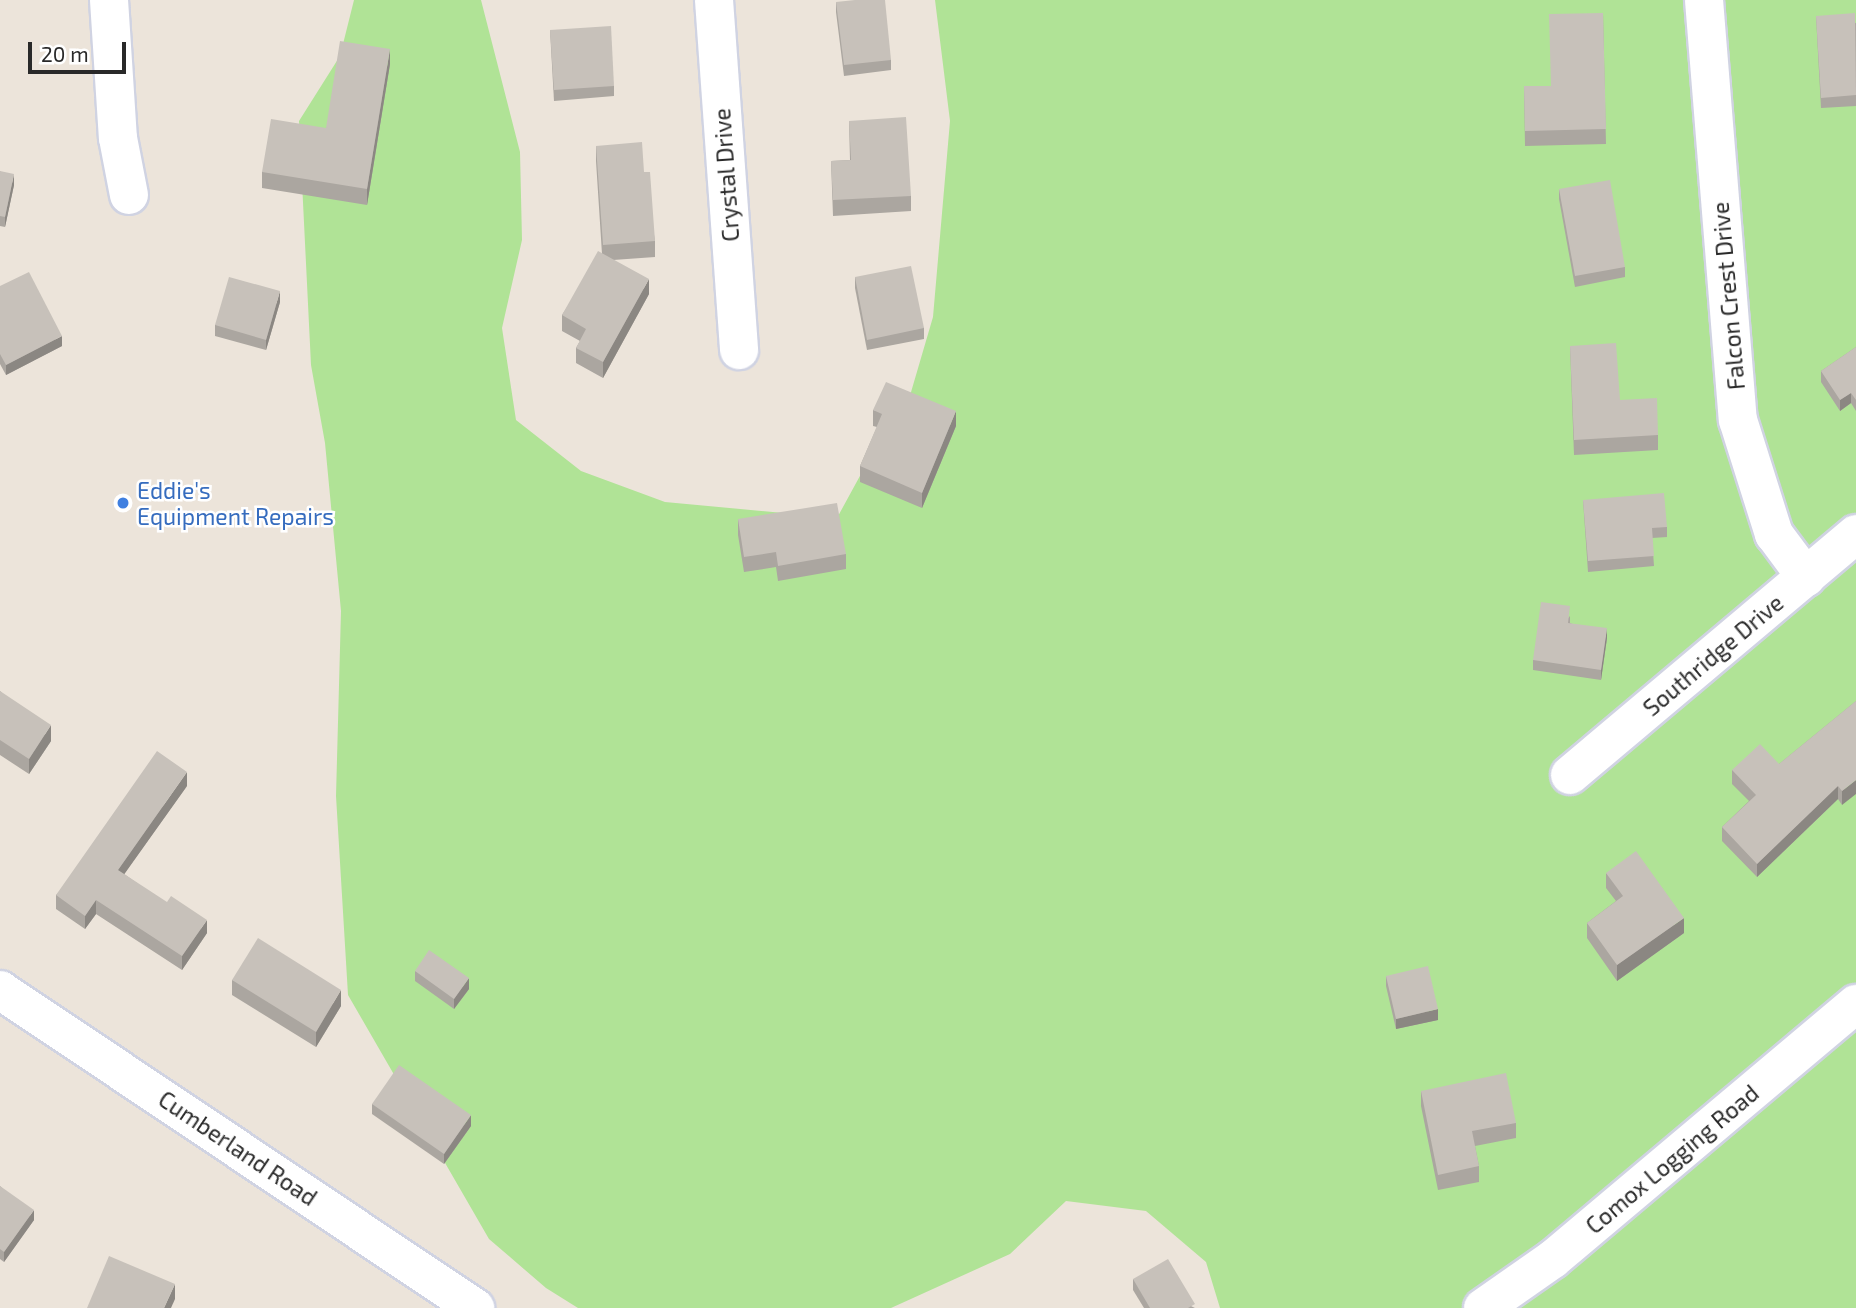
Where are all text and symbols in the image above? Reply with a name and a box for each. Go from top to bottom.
scale bar [32,28,130,72]
text: 20 m [41,41,89,66]
street label: Crystal Drive [708,107,744,243]
street label: Falcon Crest Drive [1706,201,1750,391]
place label: Eddie's Equipment Repairs [137,476,334,530]
marker: Eddie's Equipment Repairs [115,495,131,511]
street label: Southridge Drive [1637,588,1789,722]
street label: Comox Logging Road [1580,1079,1764,1239]
street label: Cumberland Road [154,1085,322,1211]

